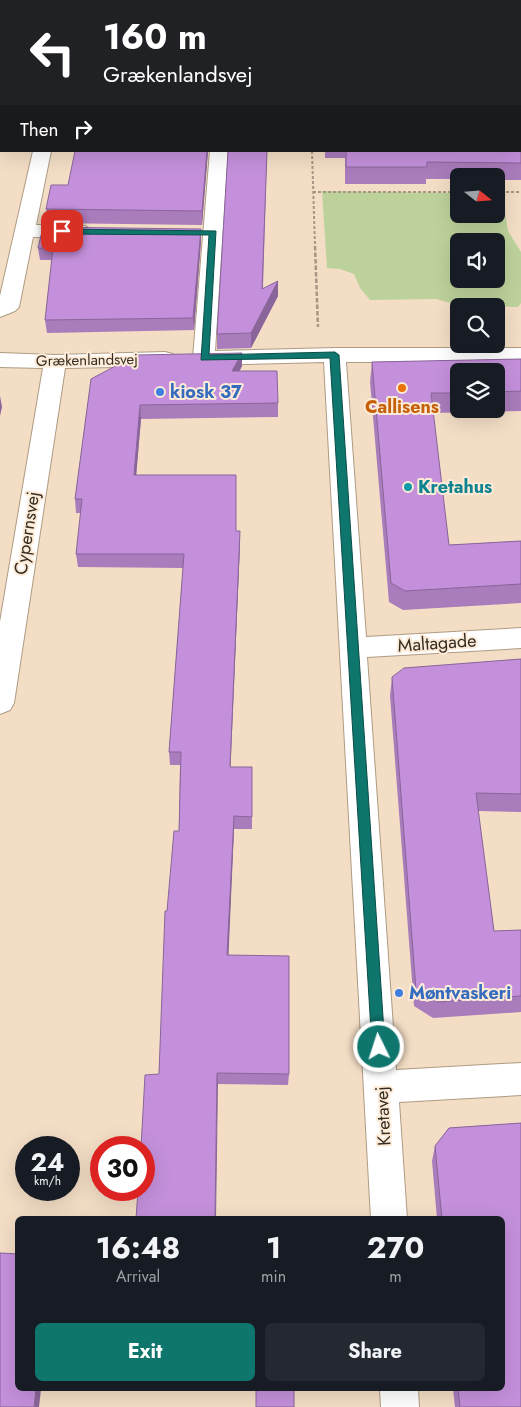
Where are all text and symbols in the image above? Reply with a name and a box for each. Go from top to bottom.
text: 160 m [103,12,207,62]
icon: left [20,20,85,85]
text: Grækenlandsvej [103,58,253,90]
icon: right [69,115,97,143]
text: Then [20,116,59,143]
north arrow [450,168,505,222]
map controls [450,168,505,418]
pin [41,210,83,252]
icon: arrive [48,217,76,245]
button: sound [450,233,505,288]
button: search [450,298,505,353]
street label: Grækenlandsvej [36,348,138,372]
button: layers [450,363,505,418]
place label: kiosk 37 [170,379,242,405]
marker: Callisens [396,382,408,394]
marker: kiosk 37 [154,386,166,398]
place label: Callisens [365,394,439,420]
place label: Kretahus [418,474,492,500]
marker: Kretahus [402,481,414,493]
street label: Cypernsvej [8,489,46,577]
street label: Maltagade [397,627,477,659]
place label: Møntvaskeri [409,980,511,1006]
marker: Møntvaskeri [393,987,405,999]
position arrow [352,1020,404,1072]
street label: Kretavej [368,1086,398,1146]
speed limit sign: 30 [90,1136,155,1201]
text: 24 [31,1144,64,1180]
text: km/h [34,1172,61,1190]
text: 16:48 [96,1226,180,1269]
text: 1 [266,1226,281,1269]
text: 270 [367,1226,424,1269]
text: Arrival [116,1265,160,1288]
text: min [261,1265,286,1288]
text: m [389,1265,402,1288]
button: Exit [35,1323,255,1381]
button: Share [265,1323,485,1381]

